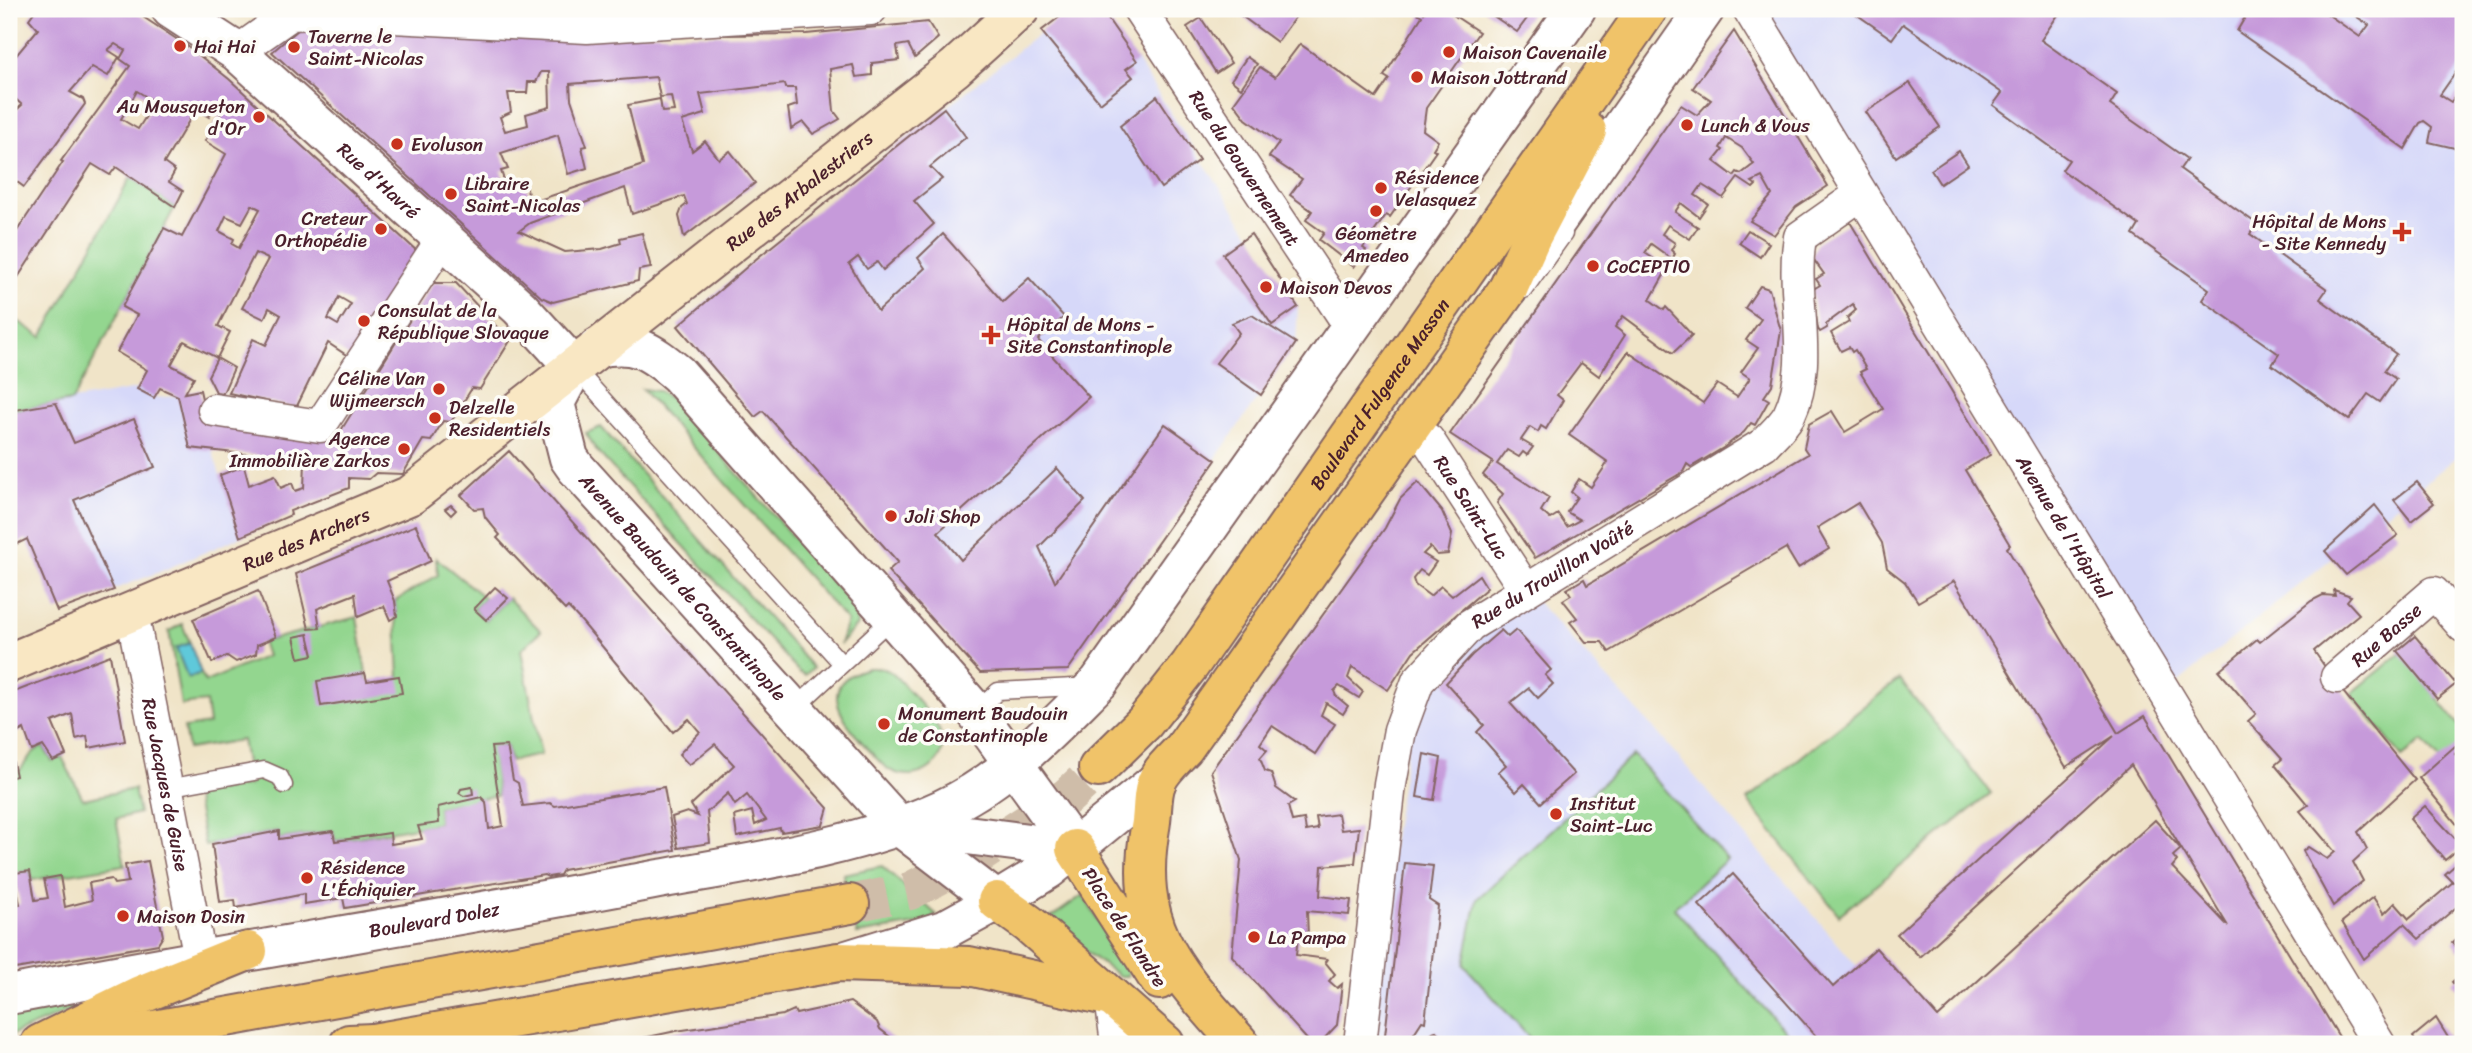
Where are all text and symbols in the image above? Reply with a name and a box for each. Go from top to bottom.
place label: Taverne le Saint-Nicolas [308,20,424,75]
place label: Hai Hai [194,30,256,63]
place label: Maison Cavenaile [1463,36,1607,69]
marker: Hai Hai [172,38,188,54]
marker: Taverne le Saint-Nicolas [286,39,302,55]
marker: Maison Cavenaile [1441,44,1457,60]
place label: Maison Jottrand [1431,61,1567,94]
marker: Maison Jottrand [1409,69,1425,85]
street label: Rue du Gouvernement [1180,83,1309,253]
place label: Au Mousqueton d'Or [116,90,246,145]
marker: Au Mousqueton d'Or [251,109,267,125]
place label: Lunch & Vous [1701,109,1810,142]
marker: Lunch & Vous [1679,117,1695,133]
street label: Rue des Arbalestriers [718,122,881,259]
place label: Evoluson [411,128,483,161]
street label: Rue d'Havré [329,134,428,228]
marker: Evoluson [389,136,405,152]
place label: Résidence Velasquez [1395,161,1479,216]
place label: Libraire Saint-Nicolas [465,167,581,222]
marker: Résidence Velasquez [1373,180,1389,196]
marker: Libraire Saint-Nicolas [443,186,459,202]
place label: Creteur Orthopédie [275,202,368,257]
marker: Géomètre Amedeo [1368,203,1384,219]
place label: Hôpital de Mons - Site Kennedy [2252,205,2386,260]
place label: Géomètre Amedeo [1335,217,1417,272]
marker: Creteur Orthopédie [373,221,389,237]
marker: Hôpital de Mons - Site Kennedy [2392,222,2412,242]
place label: CoCEPTIO [1607,250,1691,283]
marker: CoCEPTIO [1585,258,1601,274]
place label: Maison Devos [1280,271,1392,304]
marker: Maison Devos [1258,279,1274,295]
street label: Boulevard Fulgence Masson [1301,291,1458,497]
place label: Consulat de la République Slovaque [378,294,549,349]
place label: Hôpital de Mons - Site Constantinople [1007,308,1173,363]
marker: Consulat de la République Slovaque [356,313,372,329]
marker: Hôpital de Mons - Site Constantinople [981,325,1001,345]
place label: Céline Van Wijmeersch [329,362,425,417]
marker: Céline Van Wijmeersch [431,381,447,397]
place label: Delzelle Residentiels [449,391,550,446]
marker: Delzelle Residentiels [427,410,443,426]
place label: Agence Immobilière Zarkos [228,422,390,477]
marker: Agence Immobilière Zarkos [396,441,412,457]
street label: Avenue de l'Hôpital [2006,447,2121,606]
street label: Rue Saint-Luc [1425,448,1518,567]
street label: Avenue Baudouin de Constantinople [570,465,795,709]
street label: Rue des Archers [237,498,375,581]
place label: Joli Shop [904,500,981,533]
marker: Joli Shop [883,508,899,524]
street label: Rue du Trouillon Voûté [1465,512,1641,638]
street label: Rue Basse [2343,594,2430,675]
street label: Rue Jacques de Guise [132,695,199,874]
place label: Monument Baudouin de Constantinople [898,697,1068,752]
marker: Monument Baudouin de Constantinople [876,716,892,732]
place label: Institut Saint-Luc [1569,787,1653,842]
marker: Institut Saint-Luc [1548,806,1564,822]
place label: Résidence L'Échiquier [321,851,416,906]
street label: Place de Flandre [1073,860,1176,994]
marker: Résidence L'Échiquier [299,870,315,886]
street label: Boulevard Dolez [366,892,503,947]
place label: Maison Dosin [137,900,245,933]
marker: Maison Dosin [115,908,131,924]
place label: La Pampa [1268,921,1347,954]
marker: La Pampa [1246,929,1262,945]

